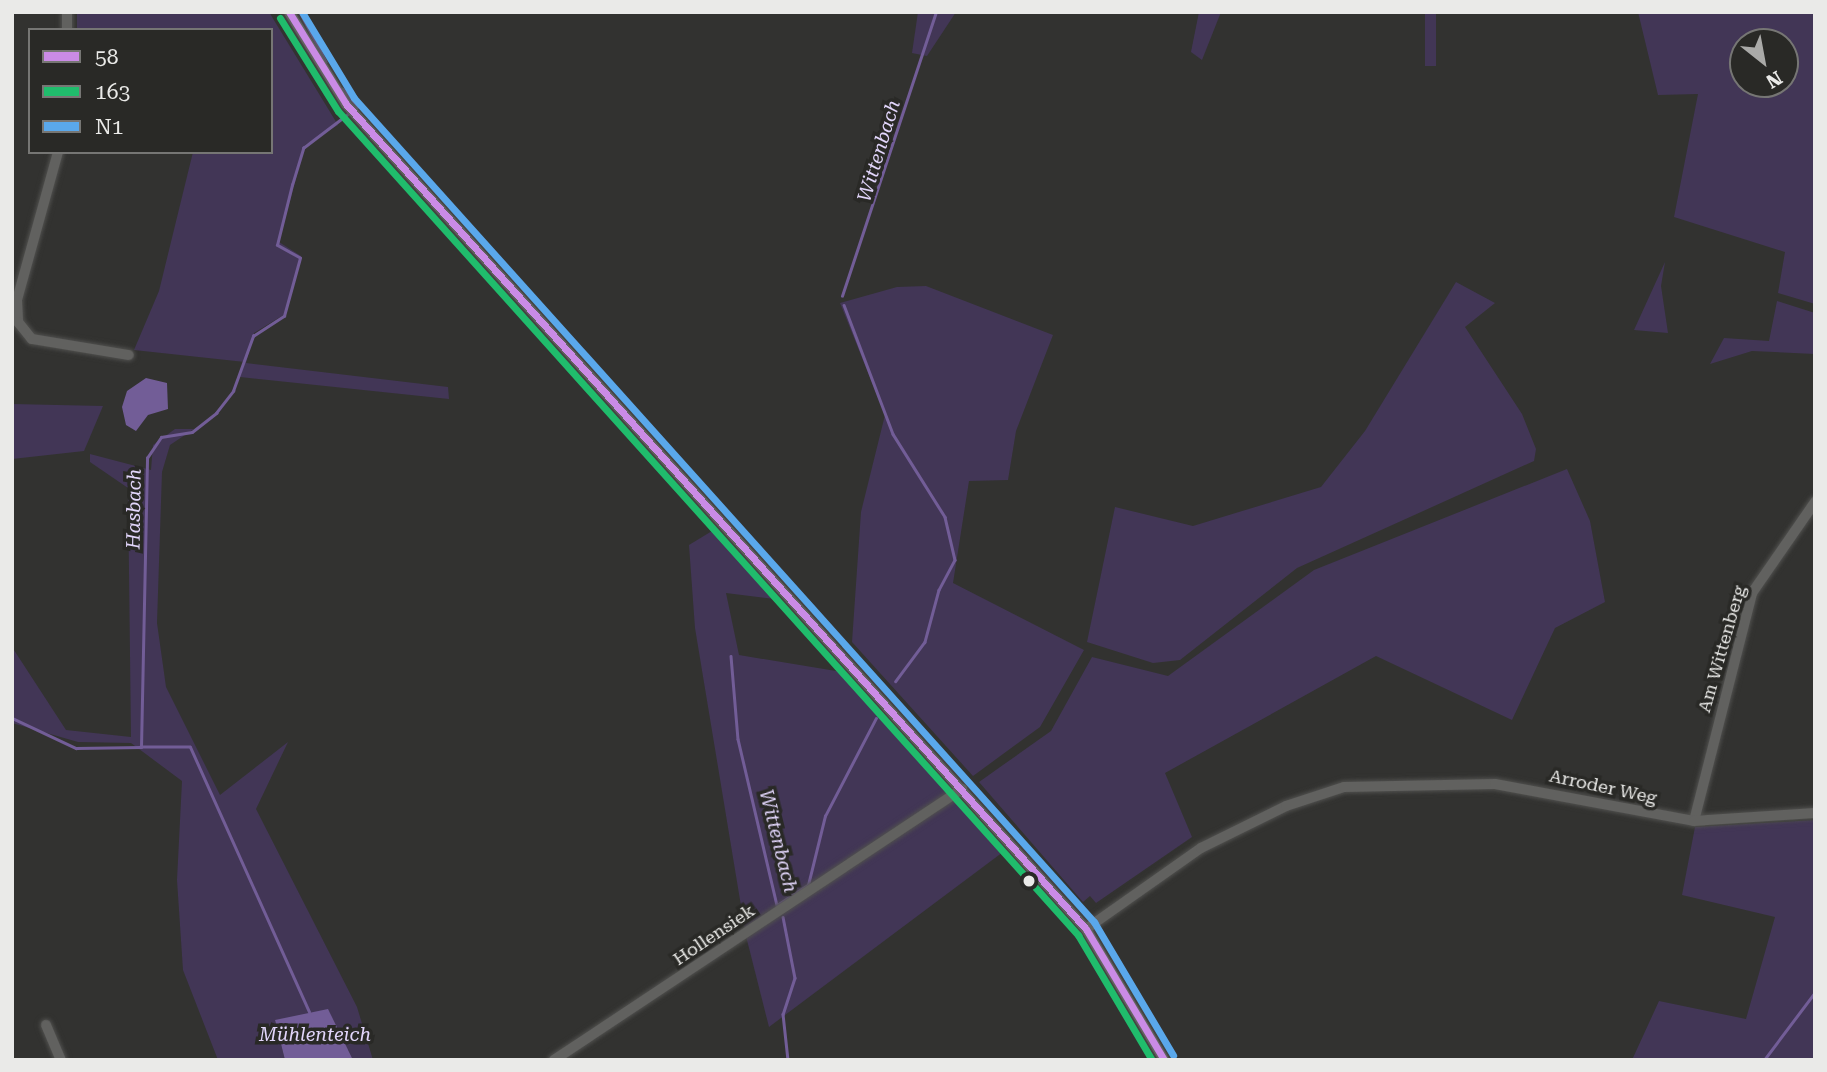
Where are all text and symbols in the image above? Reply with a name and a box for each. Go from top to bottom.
legend [28,28,273,154]
north arrow [1729,28,1799,98]
text: 58 [95,45,119,69]
text: N [1762,66,1786,93]
text: 163 [95,80,130,104]
water label: Wittenbach [853,97,905,205]
text: N1 [95,115,124,139]
water label: Hasbach [122,469,146,549]
street label: Am Wittenberg [1694,583,1750,715]
street label: Arroder Weg [1547,765,1659,809]
water label: Wittenbach [754,787,802,895]
unlabelled marker [1022,874,1036,888]
street label: Hollensiek [669,900,759,970]
water label: Mühlenteich [259,1024,371,1046]

